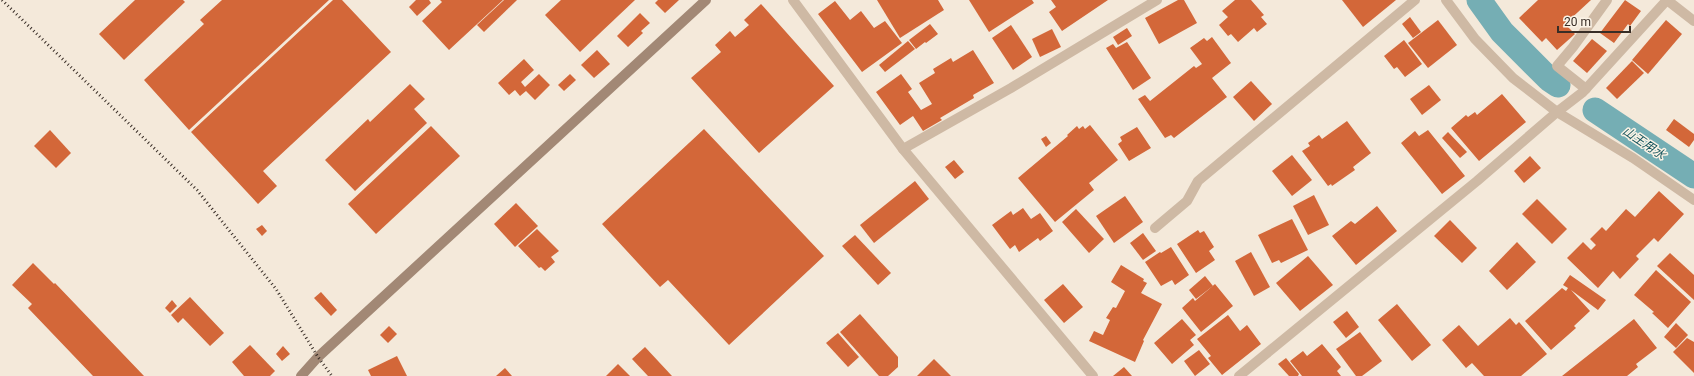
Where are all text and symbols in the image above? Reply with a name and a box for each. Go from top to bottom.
scale bar [1558,8,1630,34]
text: 20 m [1564,15,1591,29]
water label: 山王用水 [1620,124,1669,163]

